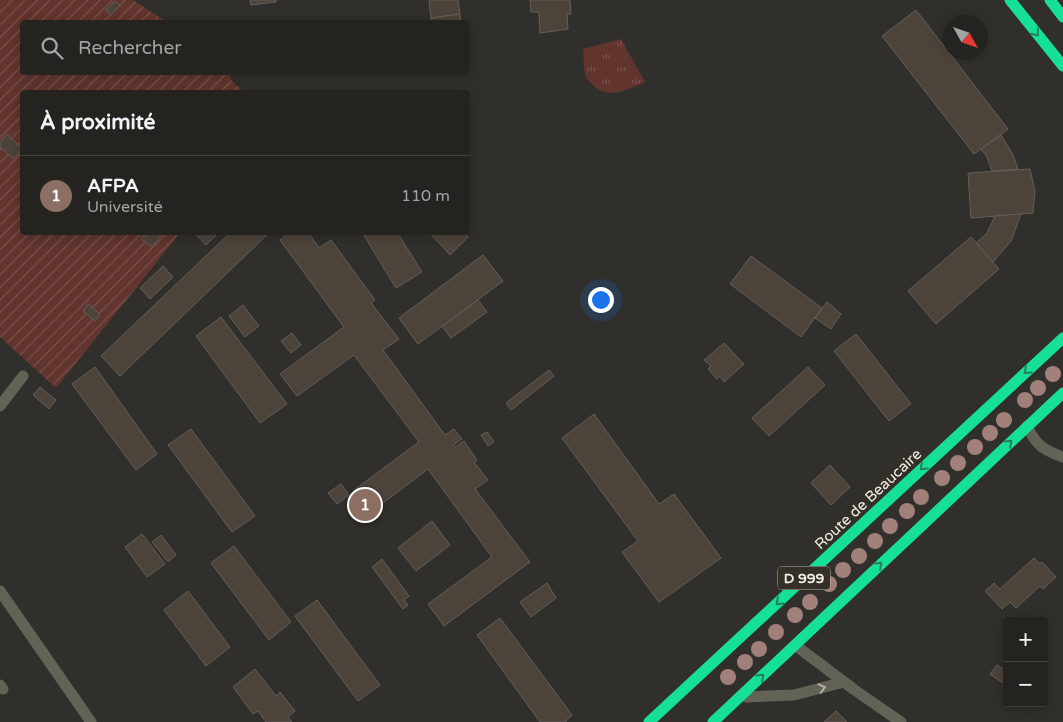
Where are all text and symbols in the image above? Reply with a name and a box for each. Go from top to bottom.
north arrow [943,15,988,60]
search box [20,20,470,75]
one-way arrow [1030,27,1039,37]
icon: search [38,34,66,62]
text: Rechercher [78,37,181,59]
text: À proximité [40,110,155,135]
text: AFPA [87,175,139,197]
text: 1 [51,186,61,206]
text: 110 m [401,186,450,206]
text: Université [87,197,163,217]
your location [588,287,614,313]
one-way arrow [1023,365,1032,374]
one-way arrow [1003,440,1012,449]
street label: Route de Beaucaire [811,445,925,553]
one-way arrow [920,461,929,470]
pin: 1 [349,486,381,524]
one-way arrow [874,562,883,571]
road number: D 999 [778,566,830,590]
one-way arrow [776,596,785,605]
map controls [1003,617,1048,707]
button: + [1003,617,1048,662]
button: − [1003,662,1048,707]
one-way arrow [756,674,765,683]
one-way arrow [818,683,826,694]

